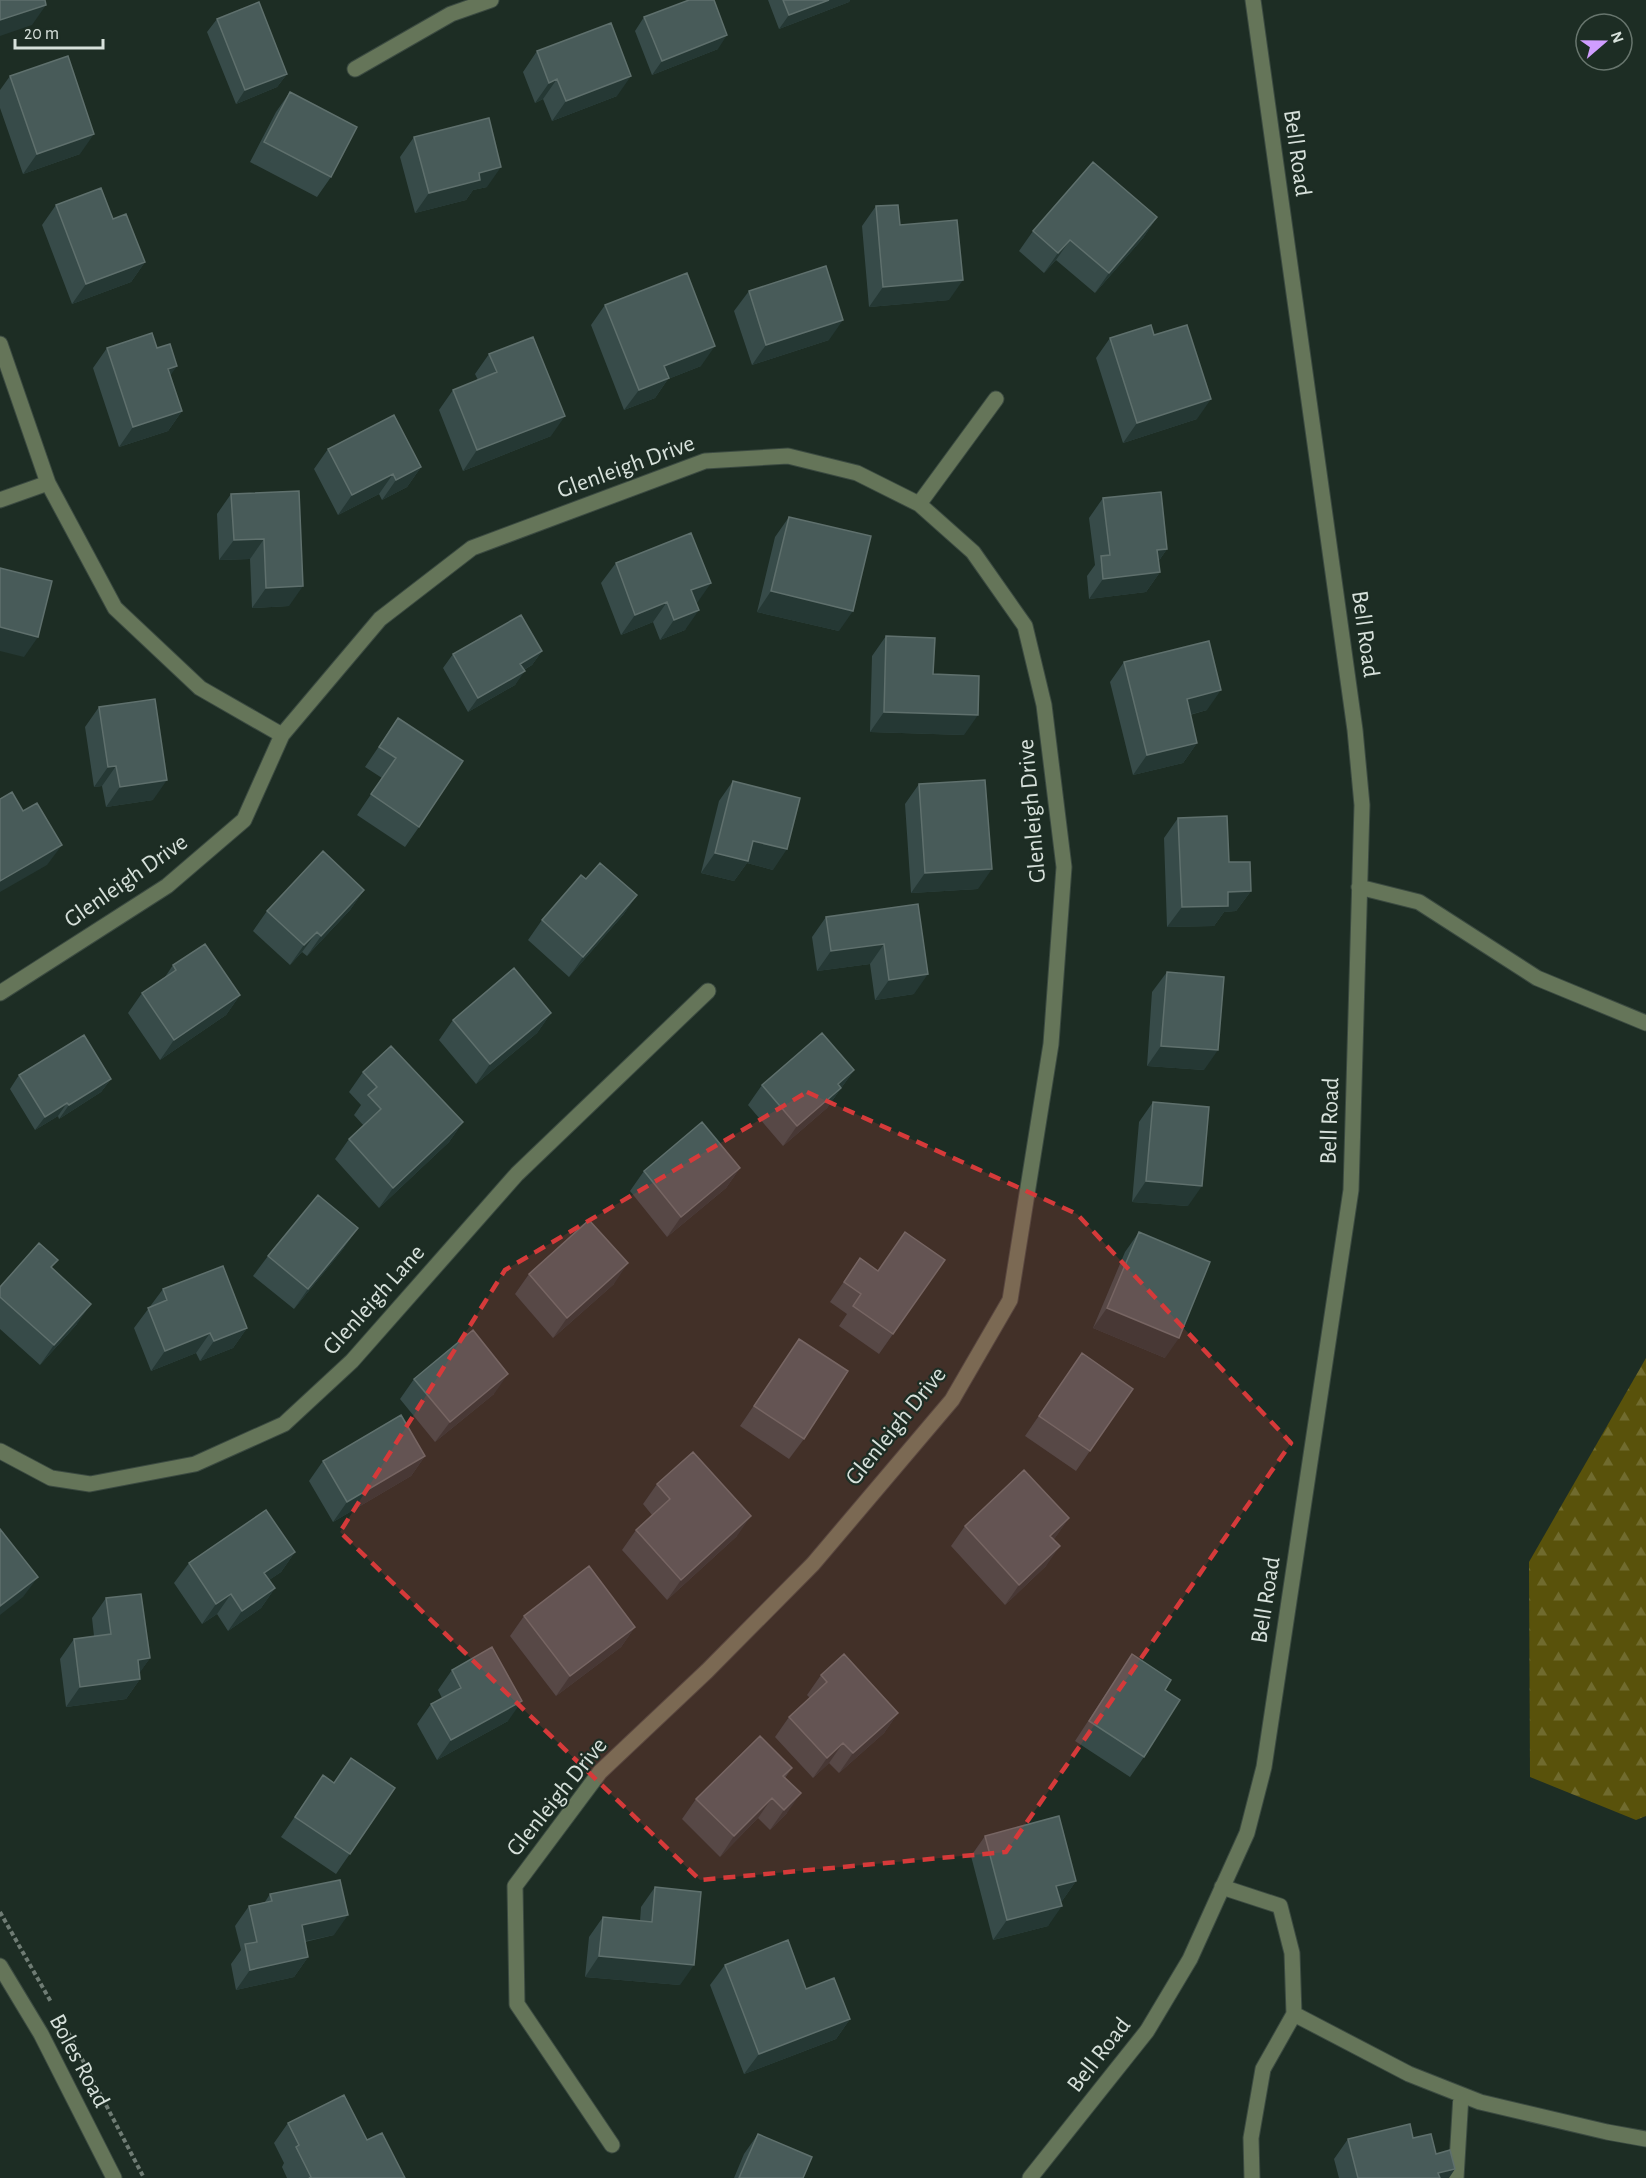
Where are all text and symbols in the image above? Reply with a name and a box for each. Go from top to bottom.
scale bar [15,12,104,50]
north arrow [1574,12,1634,72]
text: 20 m [24,25,59,43]
text: N [1608,29,1627,45]
street label: Bell Road [1279,108,1315,198]
street label: Glenleigh Drive [554,431,698,503]
street label: Bell Road [1347,589,1383,679]
street label: Glenleigh Drive [1014,738,1050,884]
street label: Glenleigh Drive [60,830,192,932]
street label: Bell Road [1316,1077,1344,1165]
street label: Glenleigh Lane [319,1240,429,1360]
street label: Glenleigh Drive [841,1362,951,1490]
street label: Bell Road [1247,1555,1285,1645]
street label: Glenleigh Drive [502,1733,612,1861]
street label: Boles Road [44,2010,114,2112]
street label: Bell Road [1063,2013,1135,2097]

